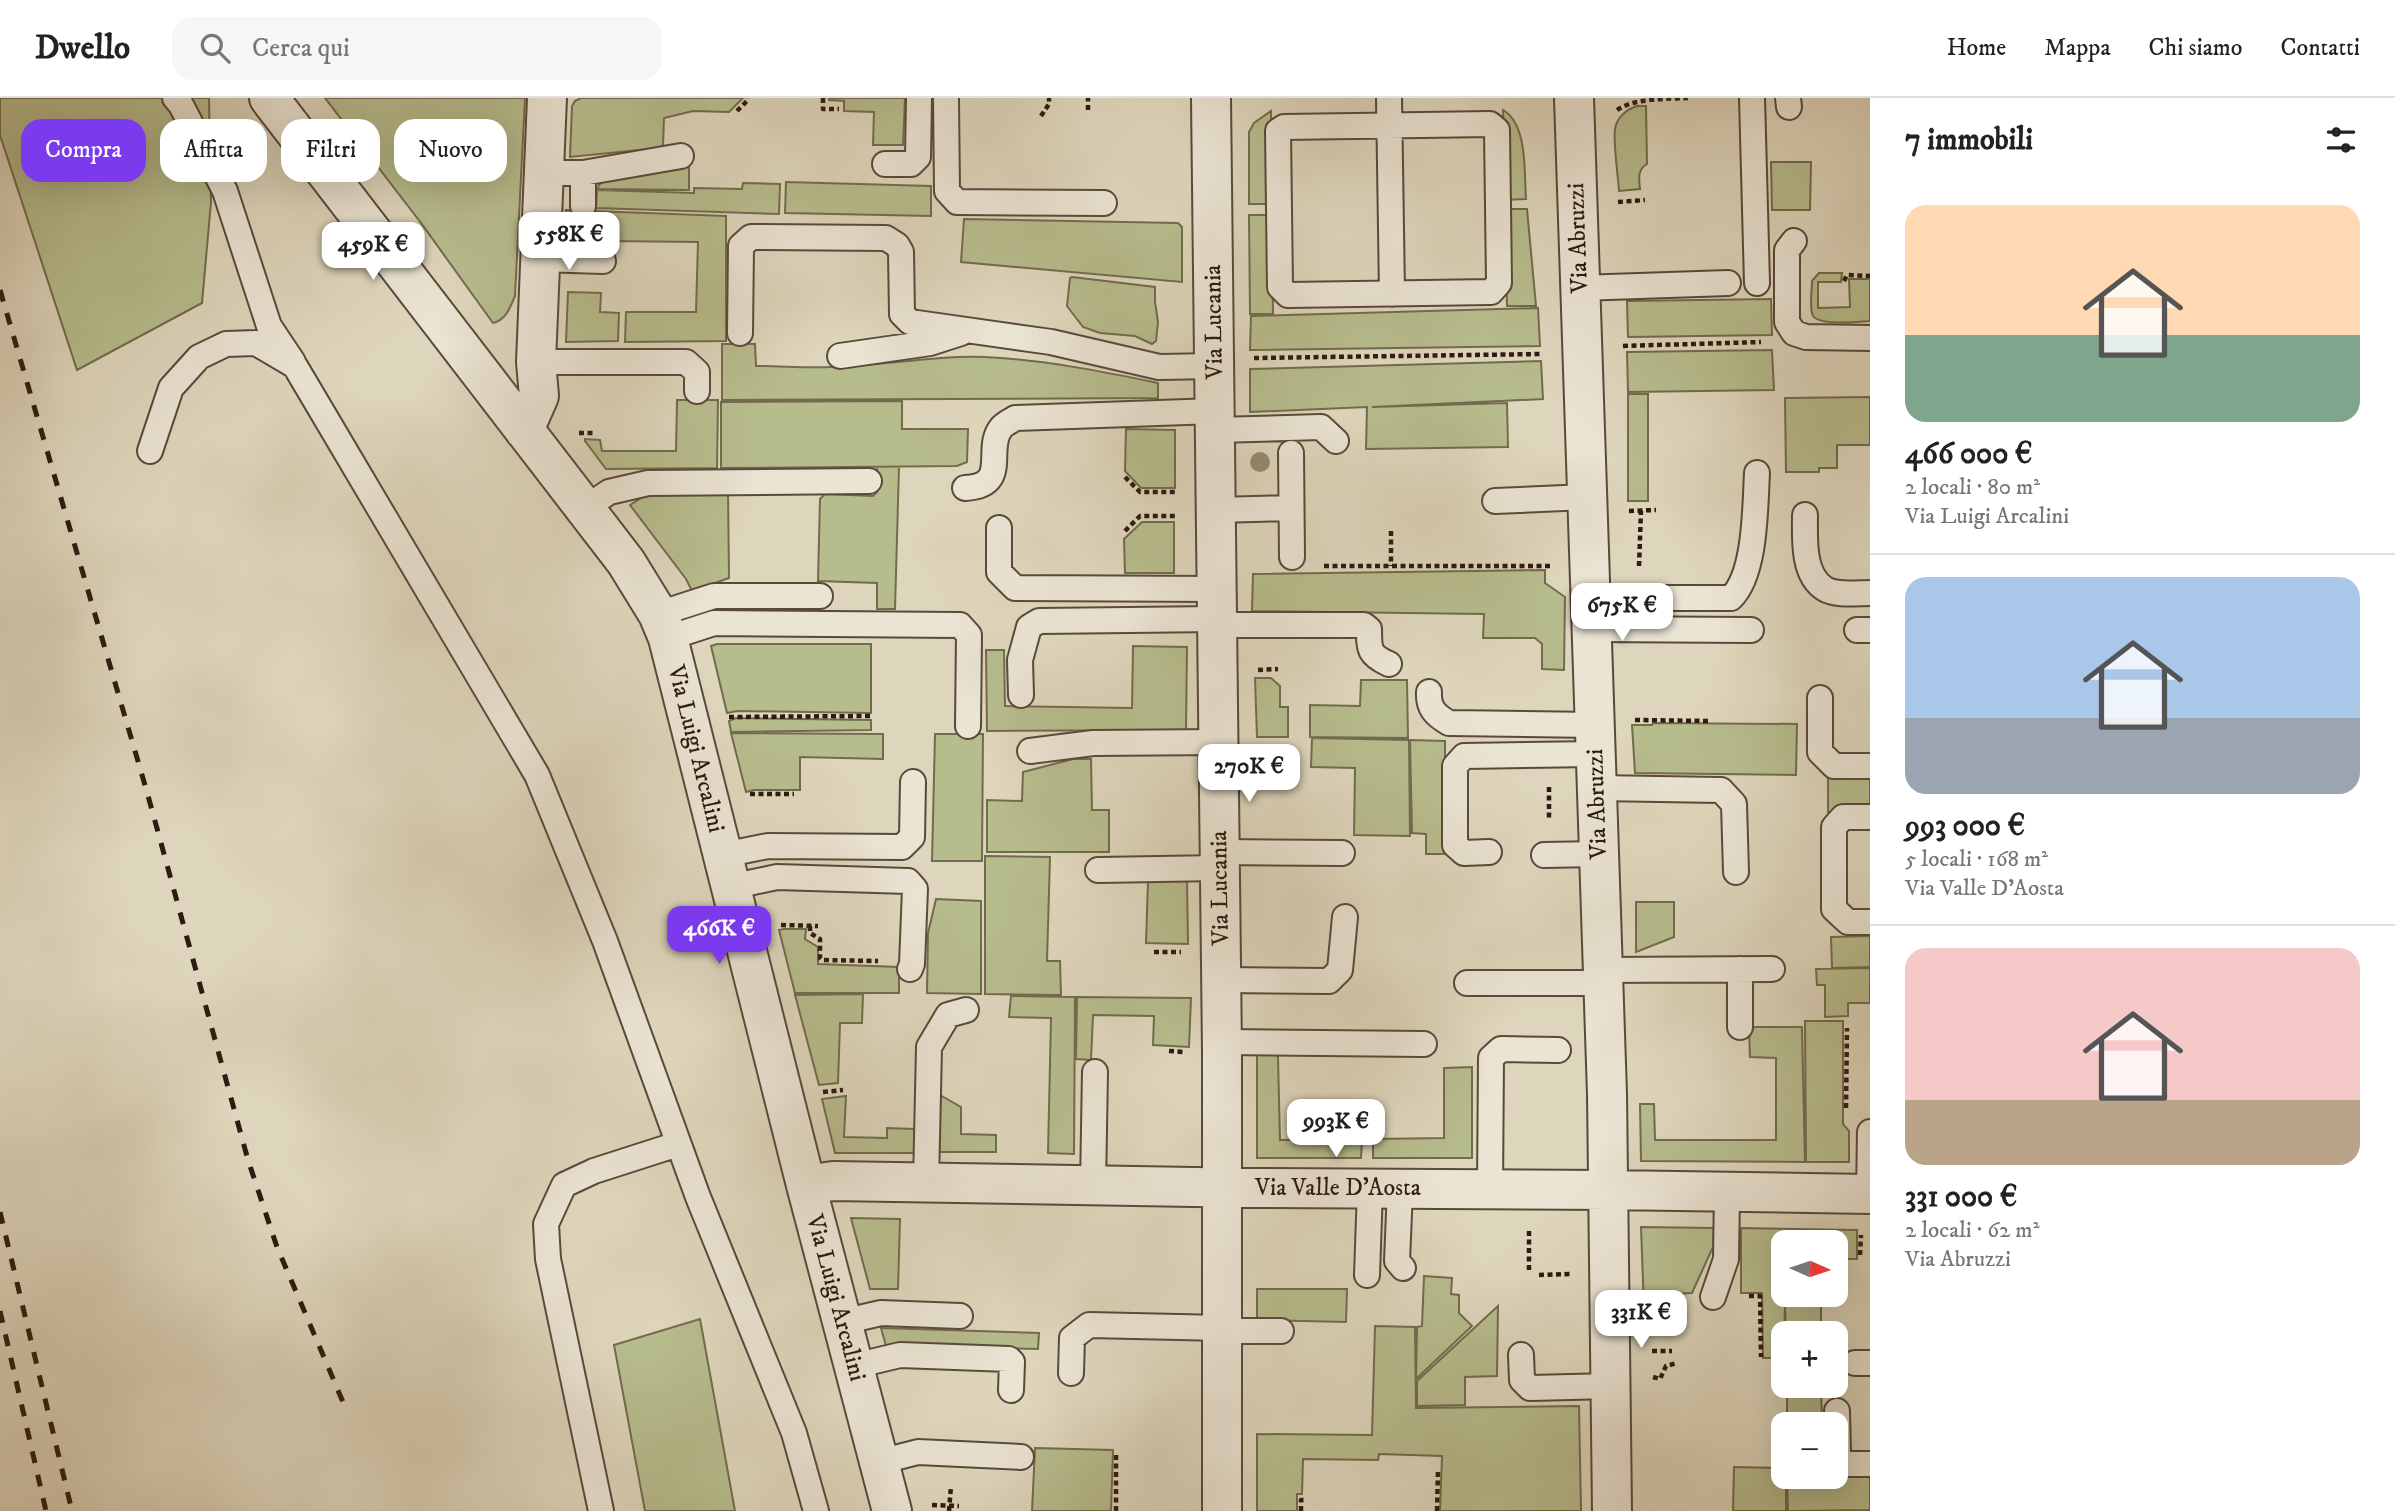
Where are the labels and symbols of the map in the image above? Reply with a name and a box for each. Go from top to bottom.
street label: Via Abruzzi [1561,182,1595,295]
pin: 558K € [512,212,626,272]
pin: 459K € [316,222,430,282]
street label: Via Lucania [1198,264,1230,381]
pin: 675K € [1565,584,1679,643]
street label: Via Luigi Arcalini [660,661,731,836]
pin: 270K € [1192,744,1306,804]
street label: Via Abruzzi [1580,748,1614,861]
street label: Via Lucania [1204,830,1236,947]
pin: 466K € [662,906,776,966]
pin: 993K € [1279,1100,1393,1159]
street label: Via Valle D'Aosta [1254,1173,1422,1203]
street label: Via Luigi Arcalini [799,1210,873,1385]
north arrow [1771,1230,1848,1307]
pin: 331K € [1584,1290,1698,1350]

